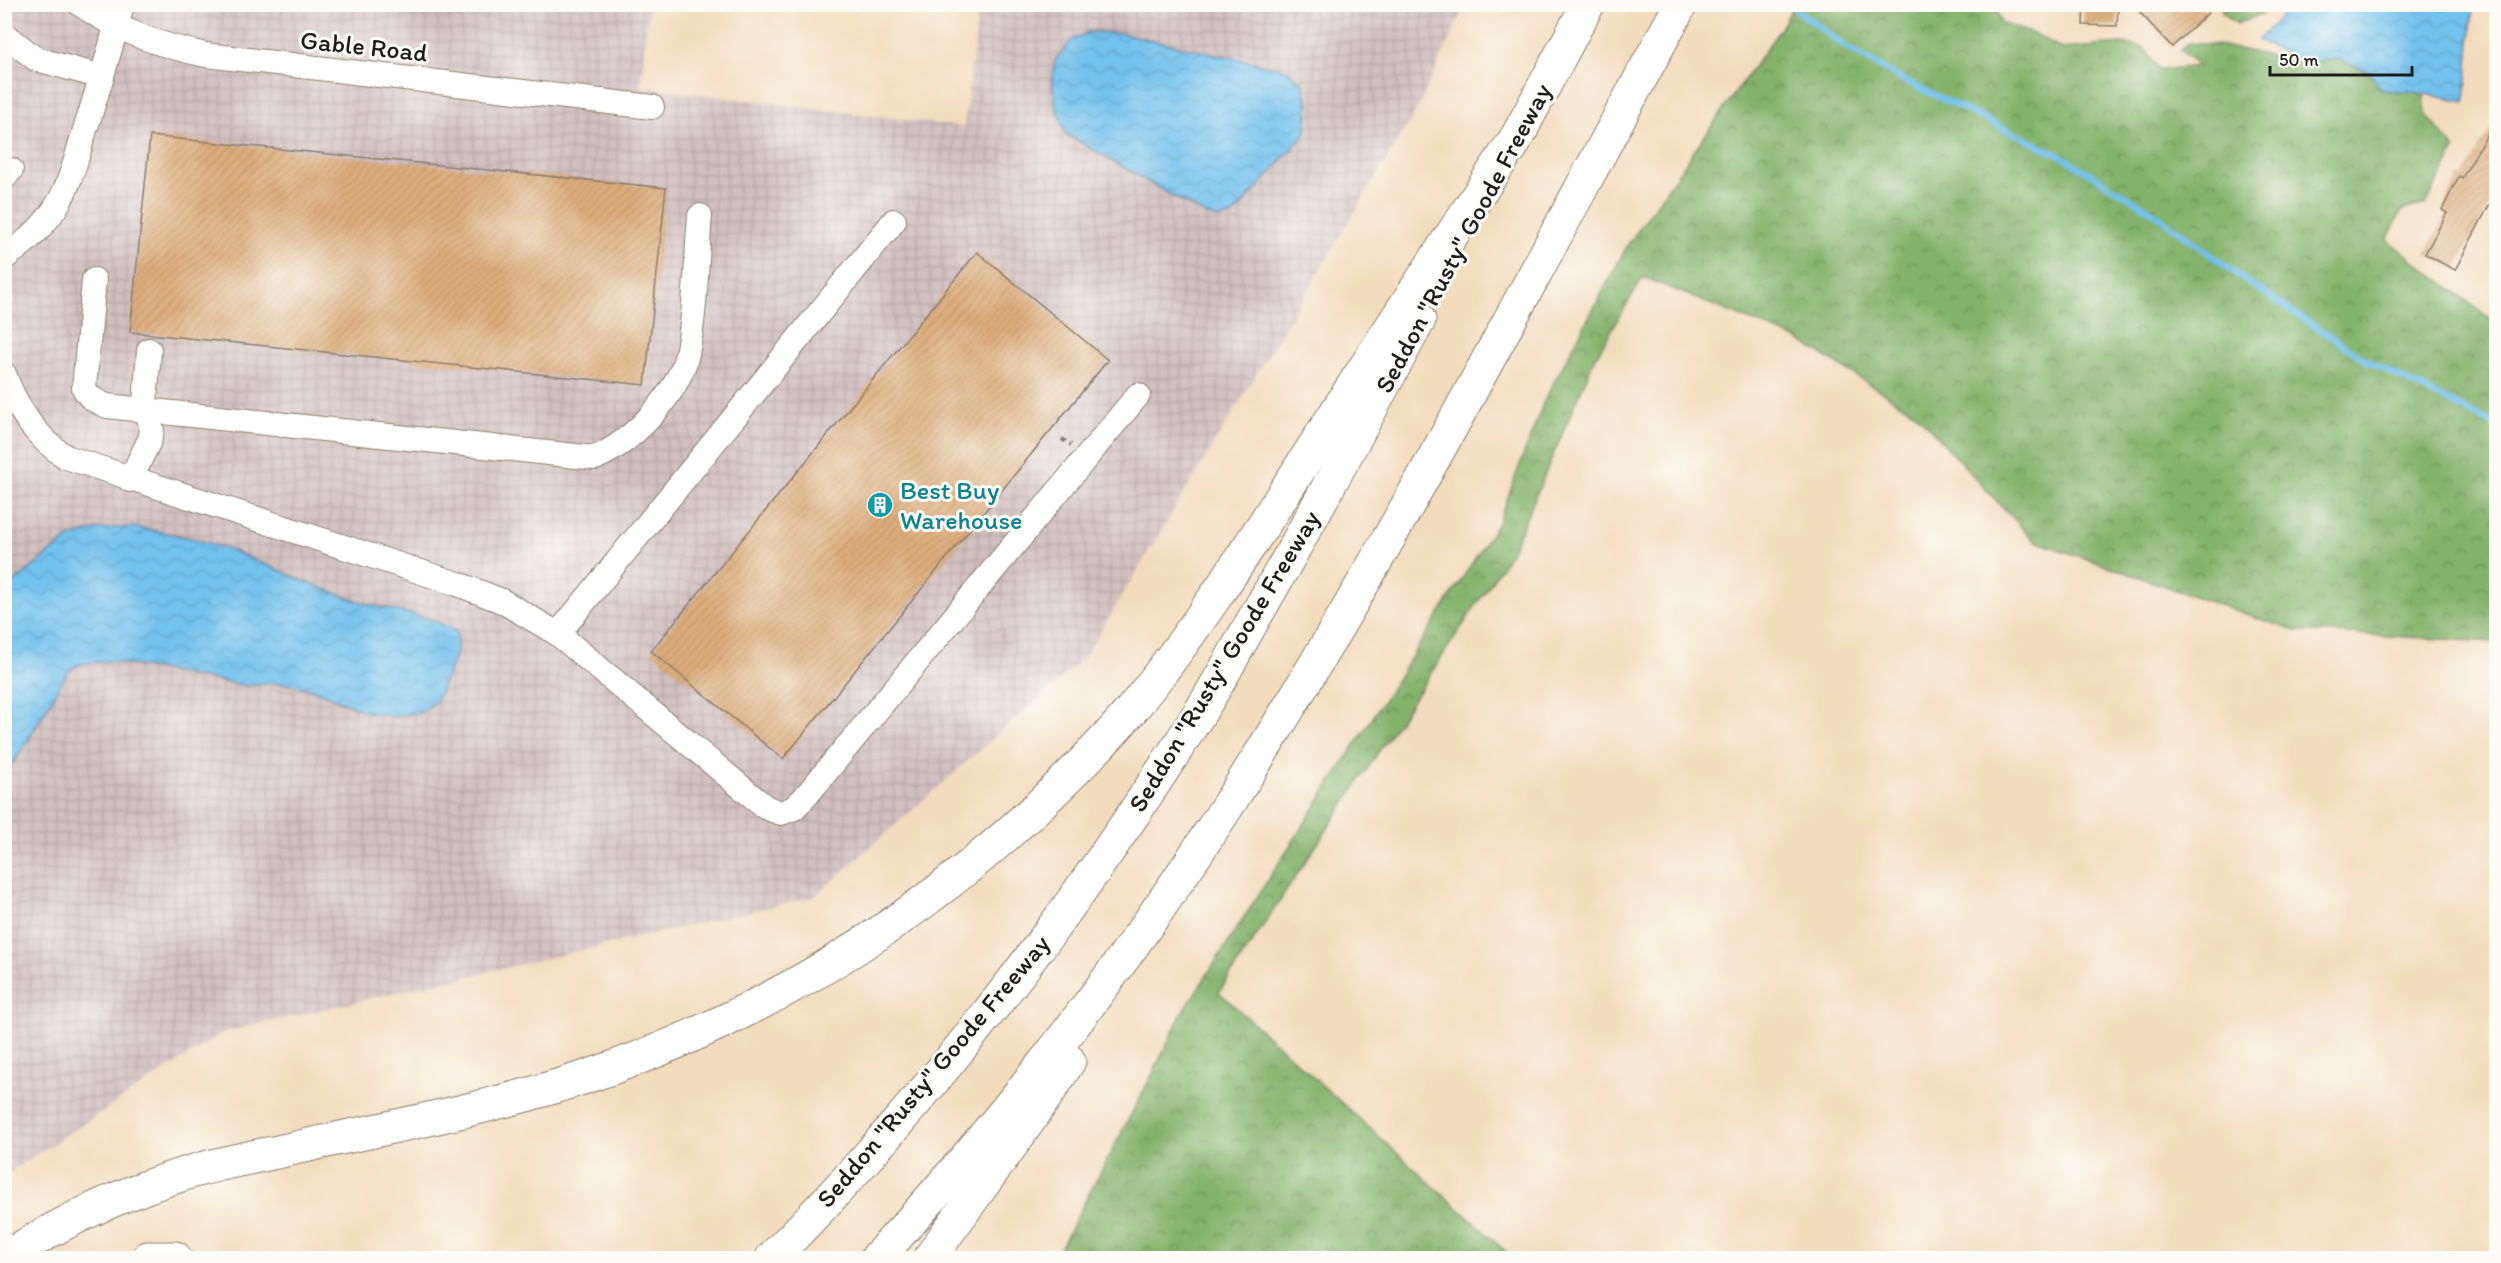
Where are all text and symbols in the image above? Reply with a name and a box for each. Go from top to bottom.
street label: Gable Road [299,23,429,69]
scale bar [2270,39,2412,77]
text: 50 m [2279,49,2319,71]
street label: Seddon "Rusty" Goode Freeway [1368,78,1558,398]
place label: Best Buy Warehouse [900,474,1022,536]
building icon: Best Buy Warehouse [865,490,895,520]
street label: Seddon "Rusty" Goode Freeway [1121,504,1327,818]
street label: Seddon "Rusty" Goode Freeway [809,928,1057,1214]

